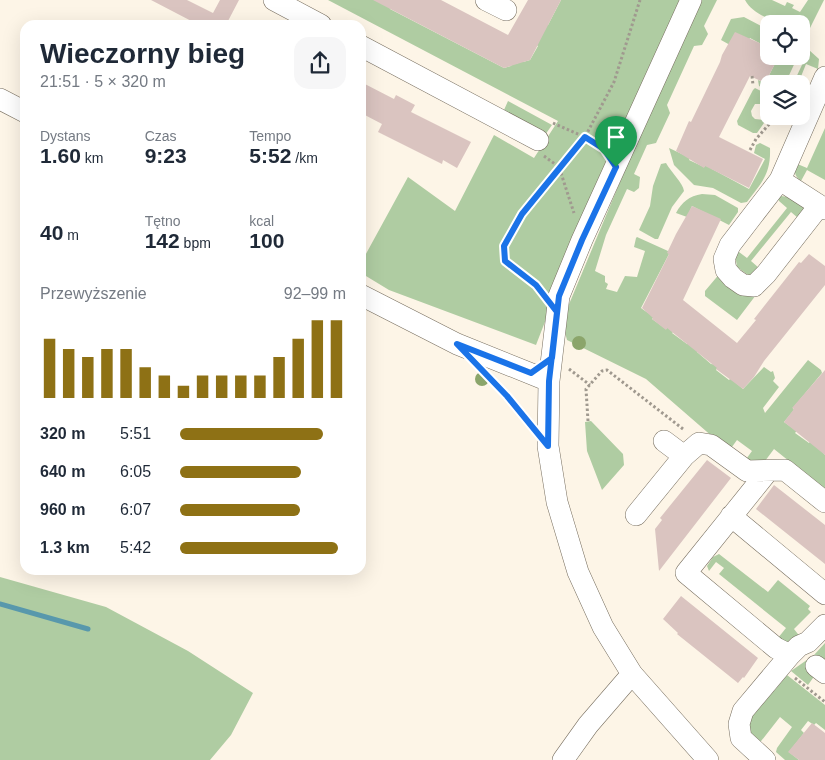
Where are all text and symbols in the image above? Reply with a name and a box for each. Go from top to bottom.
map controls [760,15,810,125]
button: locate [760,15,810,65]
button: share [294,37,346,89]
text: Wieczorny bieg [40,38,245,69]
text: 21:51 · 5 × 320 m [40,73,166,90]
button: layers [760,75,810,125]
pin [595,116,637,167]
icon: arrive [602,123,630,151]
text: Dystans [40,128,91,144]
text: Czas [145,128,177,144]
text: Tempo [249,128,291,144]
text: 1.60 [40,144,81,167]
text: 9:23 [145,144,187,167]
text: 5:52 [249,144,291,167]
text: km [81,150,103,166]
text: /km [291,150,318,166]
text: Tętno [145,213,180,229]
text: kcal [249,213,274,229]
text: 40 [40,221,63,244]
text: m [63,227,79,243]
text: 142 [145,229,180,252]
text: 100 [249,229,284,252]
text: bpm [180,235,211,251]
text: Przewyższenie [40,285,147,302]
text: 92–99 m [284,285,346,302]
text: 320 m [40,425,85,442]
text: 5:51 [120,425,151,442]
text: 640 m [40,463,85,480]
text: 6:05 [120,463,151,480]
text: 960 m [40,501,85,518]
text: 6:07 [120,501,151,518]
text: 1.3 km [40,539,90,556]
text: 5:42 [120,539,151,556]

